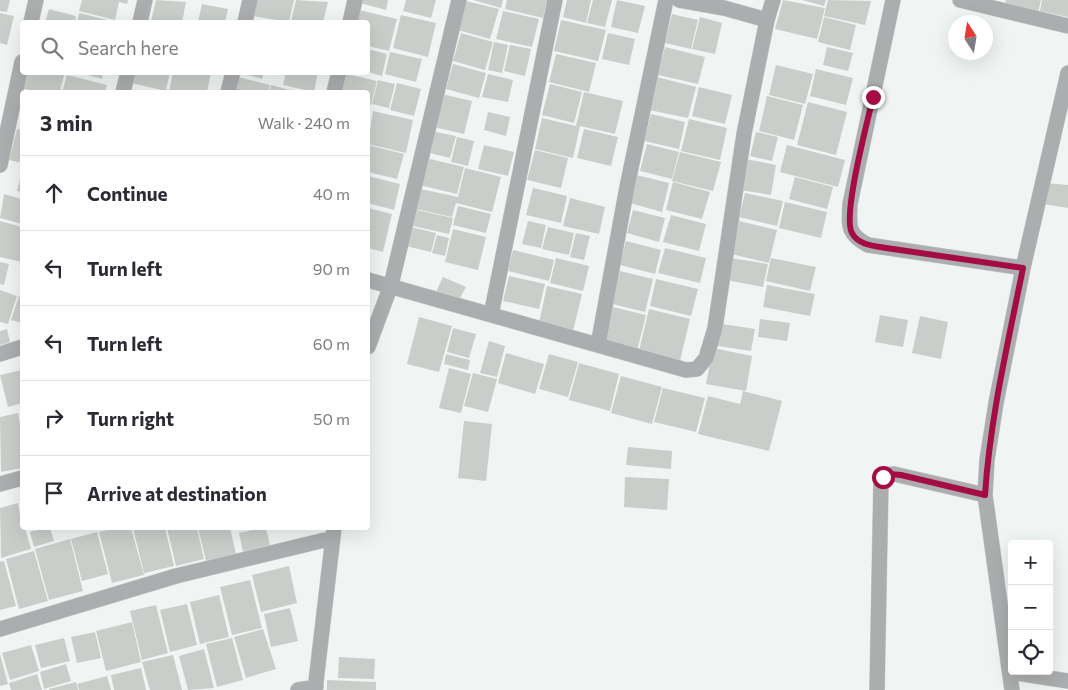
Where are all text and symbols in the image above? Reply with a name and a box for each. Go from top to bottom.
north arrow [948,15,993,60]
search box [20,20,370,75]
icon: search [38,34,66,62]
text: Search here [78,36,178,59]
route end [862,86,885,109]
text: 3 min [40,110,93,135]
text: Walk · 240 m [258,113,350,132]
icon: ahead [40,179,68,207]
text: Continue [87,182,167,205]
text: 40 m [313,184,350,203]
icon: left [40,254,68,282]
text: Turn left [87,257,162,280]
text: 90 m [313,259,350,278]
icon: left [40,329,68,357]
text: Turn left [87,332,162,355]
text: 60 m [313,334,350,353]
icon: right [40,404,68,432]
text: Turn right [87,407,174,430]
text: 50 m [313,409,350,428]
route start [872,466,895,489]
icon: arrive [40,479,68,507]
text: Arrive at destination [87,482,267,505]
map controls [1008,540,1053,675]
button: + [1008,540,1053,585]
button: − [1008,585,1053,630]
button: locate [1008,630,1053,675]

